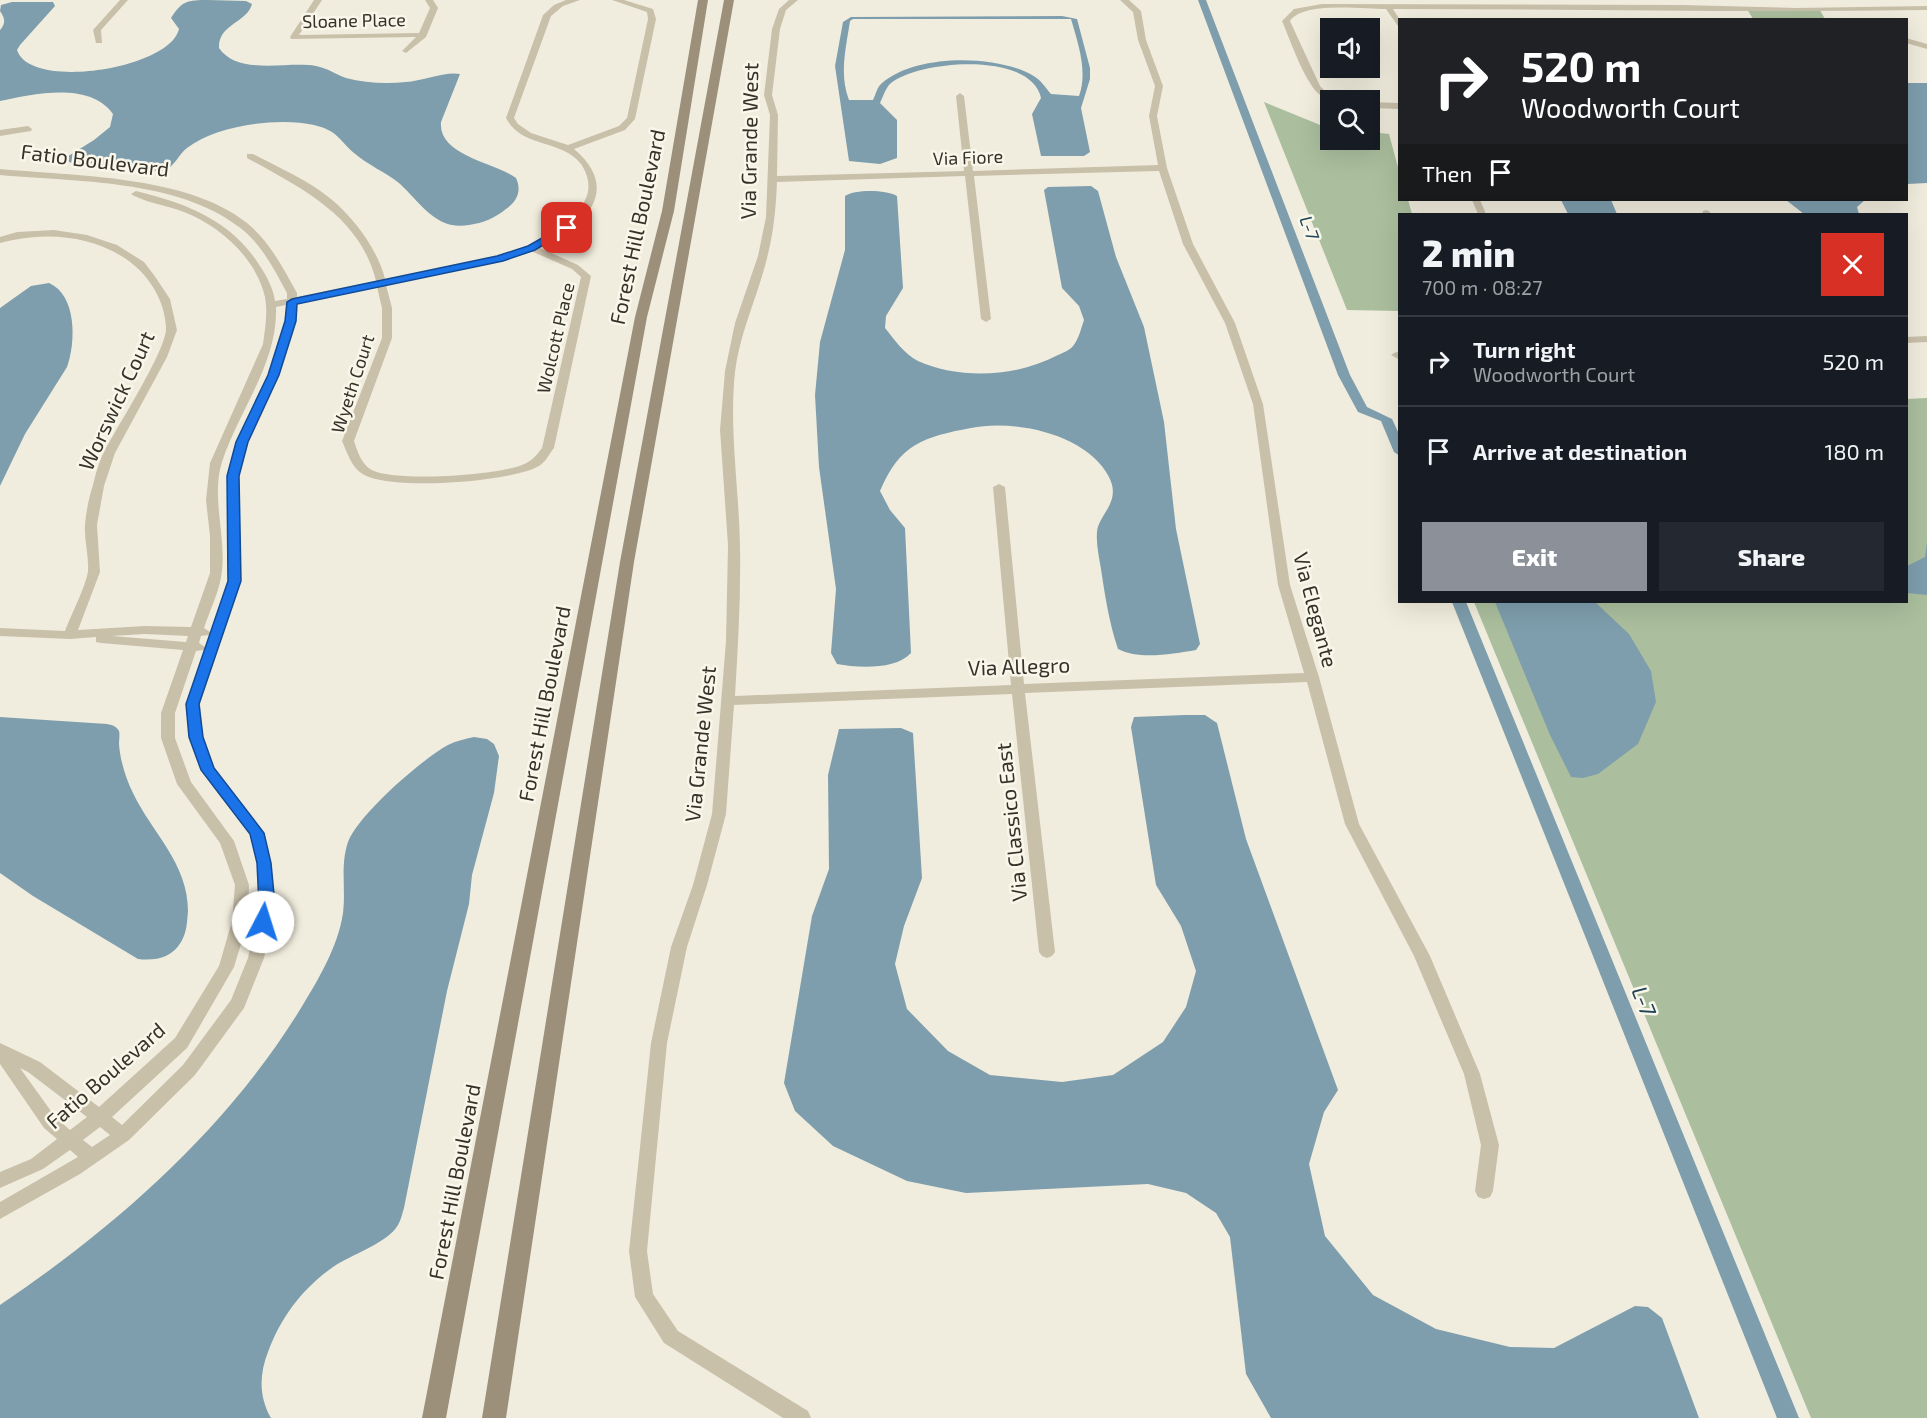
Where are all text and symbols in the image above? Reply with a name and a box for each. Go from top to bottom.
street label: Sloane Place [302,8,406,32]
map controls [1320,18,1380,150]
button: sound [1320,18,1380,78]
text: 520 m [1521,40,1641,90]
icon: right [1422,42,1500,120]
street label: Via Grande West [735,62,762,220]
button: search [1320,90,1380,150]
text: Woodworth Court [1521,91,1740,123]
street label: Forest Hill Boulevard [604,127,669,326]
street label: Fatio Boulevard [20,138,171,181]
street label: Via Fiore [932,145,1004,169]
icon: arrive [1484,156,1517,189]
text: Then [1422,160,1472,186]
pin [541,202,592,253]
icon: arrive [550,211,583,244]
water label: L-7 [1295,212,1325,244]
text: 2 min [1422,231,1515,274]
button: close [1821,233,1884,296]
text: 700 m · 08:27 [1422,275,1542,299]
street label: Wolcott Place [532,280,578,395]
street label: Worswick Court [72,327,159,474]
street label: Wyeth Court [326,332,378,436]
text: Turn right [1473,336,1575,362]
icon: right [1422,345,1455,378]
text: 520 m [1822,348,1884,374]
text: Woodworth Court [1473,362,1635,386]
icon: arrive [1422,435,1455,468]
text: Arrive at destination [1473,438,1687,464]
text: 180 m [1824,438,1884,464]
button: Exit [1422,522,1647,591]
button: Share [1659,522,1884,591]
street label: Via Elegante [1289,549,1344,670]
street label: Forest Hill Boulevard [512,604,575,804]
street label: Via Allegro [967,651,1071,680]
street label: Via Grande West [679,665,720,823]
street label: Via Classico East [990,742,1031,903]
position arrow [231,890,295,954]
water label: L-7 [1627,982,1663,1020]
street label: Fatio Boulevard [40,1016,170,1133]
street label: Forest Hill Boulevard [422,1082,485,1282]

